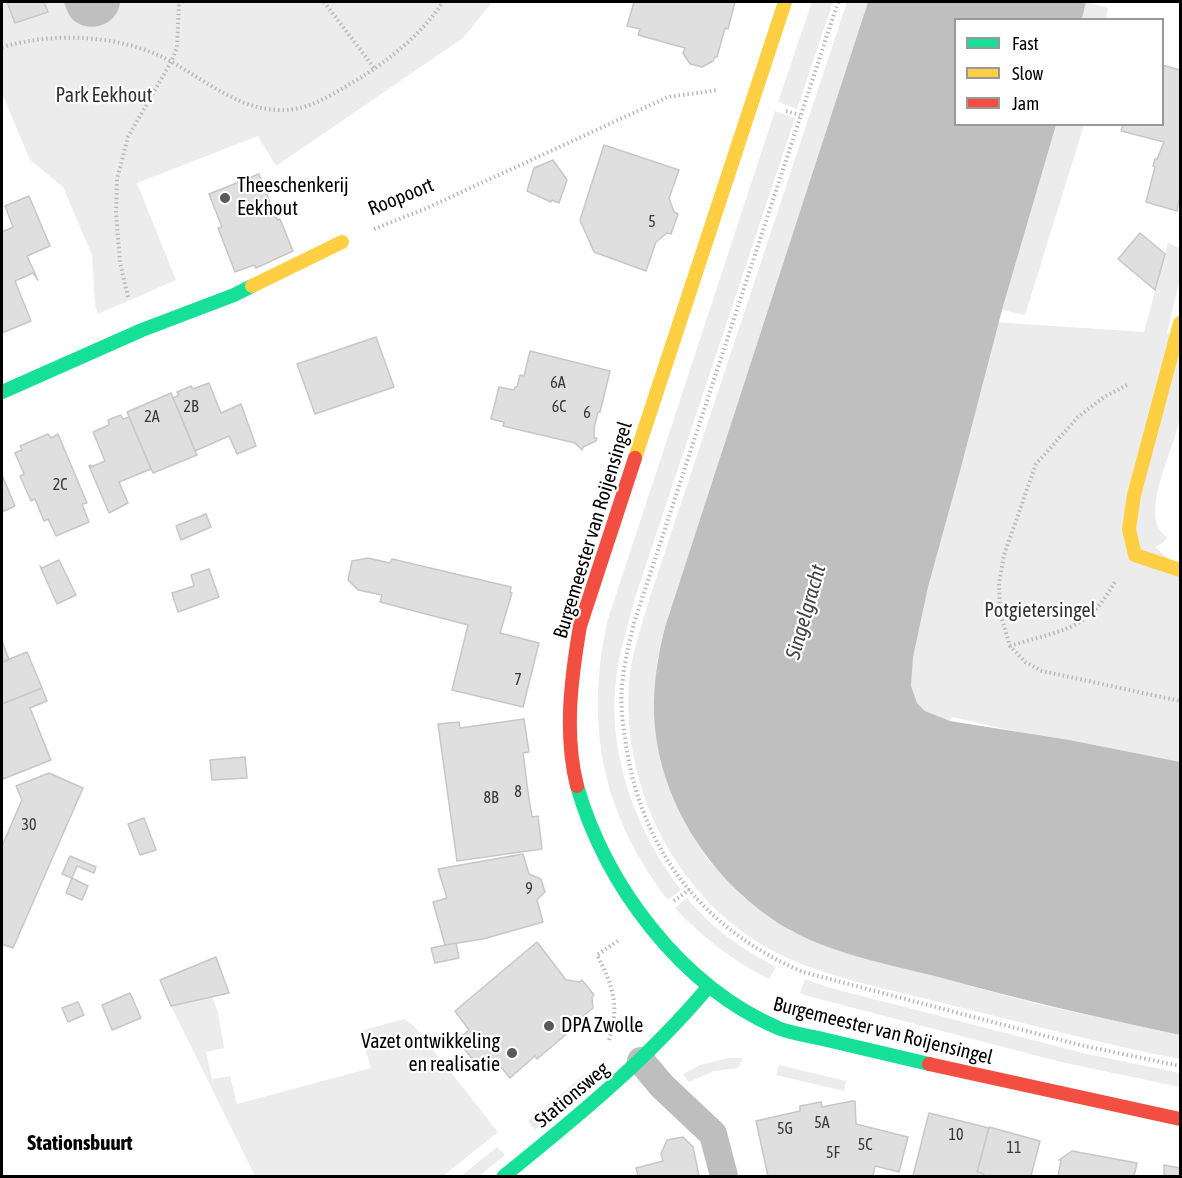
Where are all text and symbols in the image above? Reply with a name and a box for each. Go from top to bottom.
legend [954,18,1164,126]
text: Fast [1012,33,1039,54]
text: Slow [1012,63,1043,84]
park label: Park Eekhout [55,84,153,108]
text: Jam [1012,93,1039,114]
street label: Roopoort [365,173,437,221]
place label: Theeschenkerij Eekhout [237,174,349,221]
marker: Theeschenkerij Eekhout [218,191,232,205]
house number: 5 [648,212,656,232]
house number: 6A [550,373,566,393]
house number: 2B [183,397,199,417]
house number: 6C [552,397,566,417]
house number: 6 [583,403,591,423]
house number: 2A [144,407,160,427]
street label: Burgemeester van Roijensingel [549,419,637,641]
house number: 2C [53,475,67,495]
water label: Singelgracht [780,562,832,662]
park label: Potgietersingel [984,599,1096,623]
house number: 7 [514,670,522,690]
house number: 8 [514,782,522,802]
house number: 8B [483,788,499,808]
house number: 30 [21,815,37,835]
house number: 9 [525,879,533,899]
street label: Burgemeester van Roijensingel [771,992,995,1070]
place label: DPA Zwolle [561,1014,643,1038]
marker: DPA Zwolle [542,1019,556,1033]
place label: Vazet ontwikkeling en realisatie [361,1030,500,1077]
marker: Vazet ontwikkeling en realisatie [505,1046,519,1060]
street label: Stationsweg [530,1057,614,1133]
house number: 5A [814,1113,830,1133]
house number: 5G [777,1119,793,1139]
house number: 10 [948,1125,964,1145]
district label: Stationsbuurt [27,1130,133,1156]
house number: 5C [858,1135,872,1155]
house number: 11 [1006,1138,1022,1158]
house number: 5F [826,1143,840,1163]

